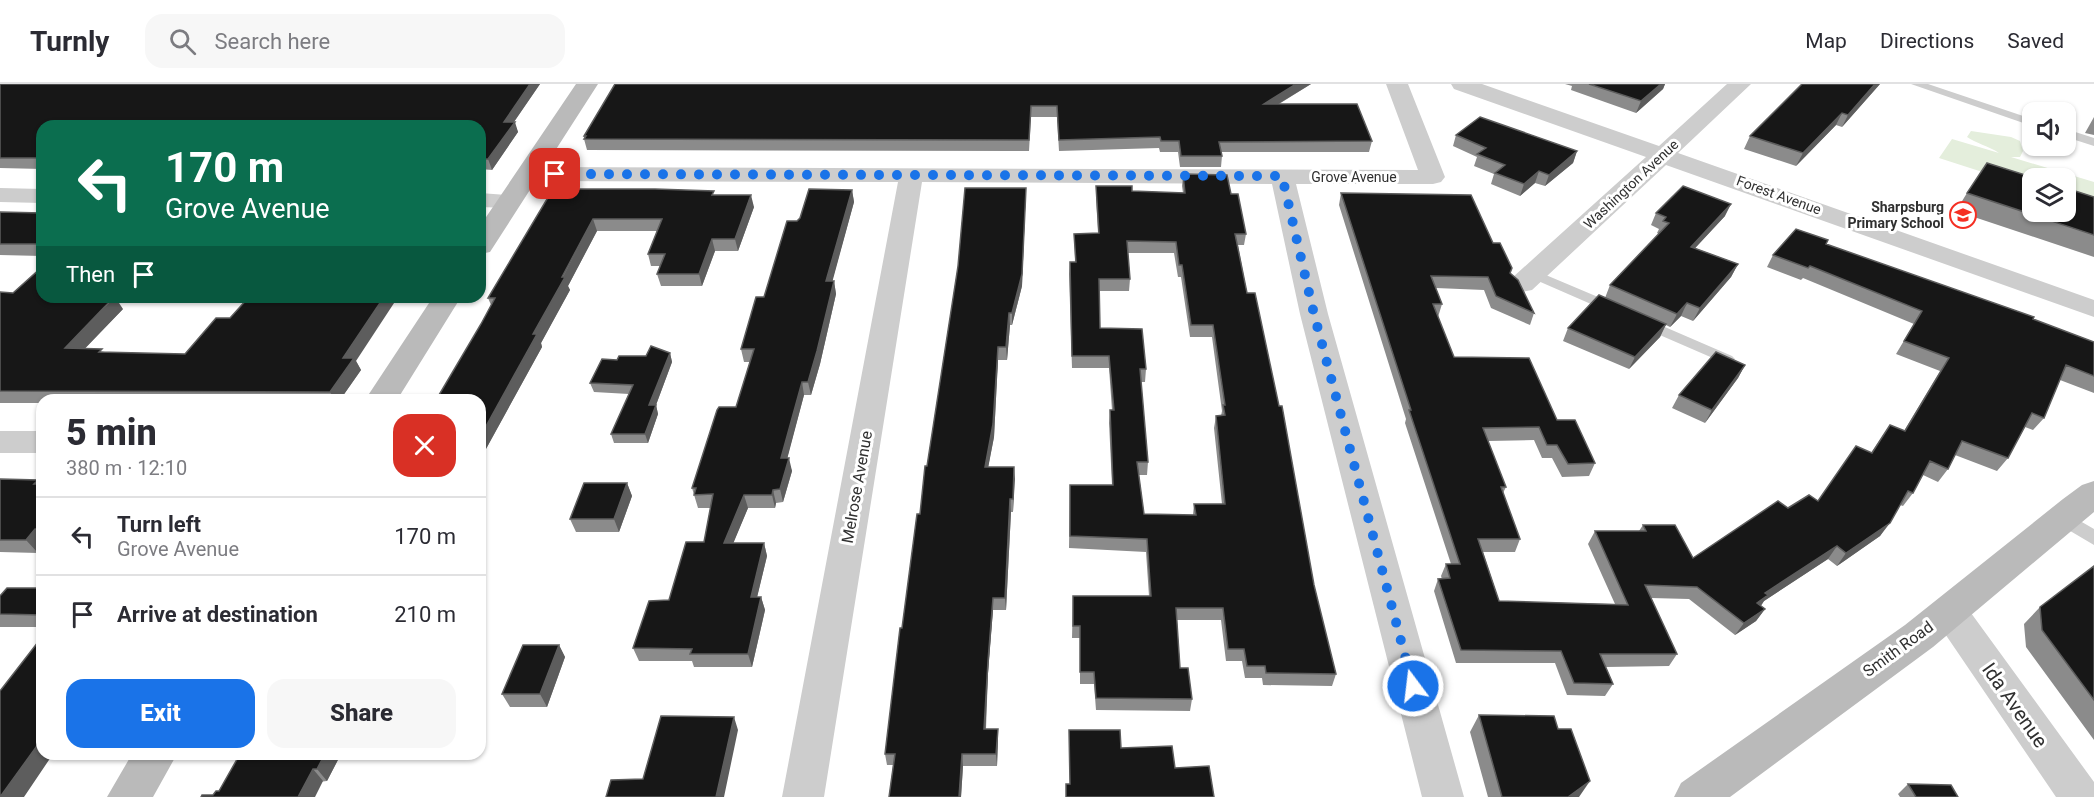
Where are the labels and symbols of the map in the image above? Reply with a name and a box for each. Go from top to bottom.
street label: Washington Avenue [1581,136,1681,232]
pin [529,148,580,199]
street label: Grove Avenue [1311,169,1397,185]
street label: Forest Avenue [1735,172,1823,218]
place label: Sharpsburg Primary School [1847,199,1944,231]
school or university icon: Sharpsburg Primary School [1948,200,1978,230]
street label: Melrose Avenue [838,429,876,545]
street label: Smith Road [1859,617,1937,681]
position arrow [1381,654,1445,718]
street label: Ida Avenue [1977,658,2053,752]

